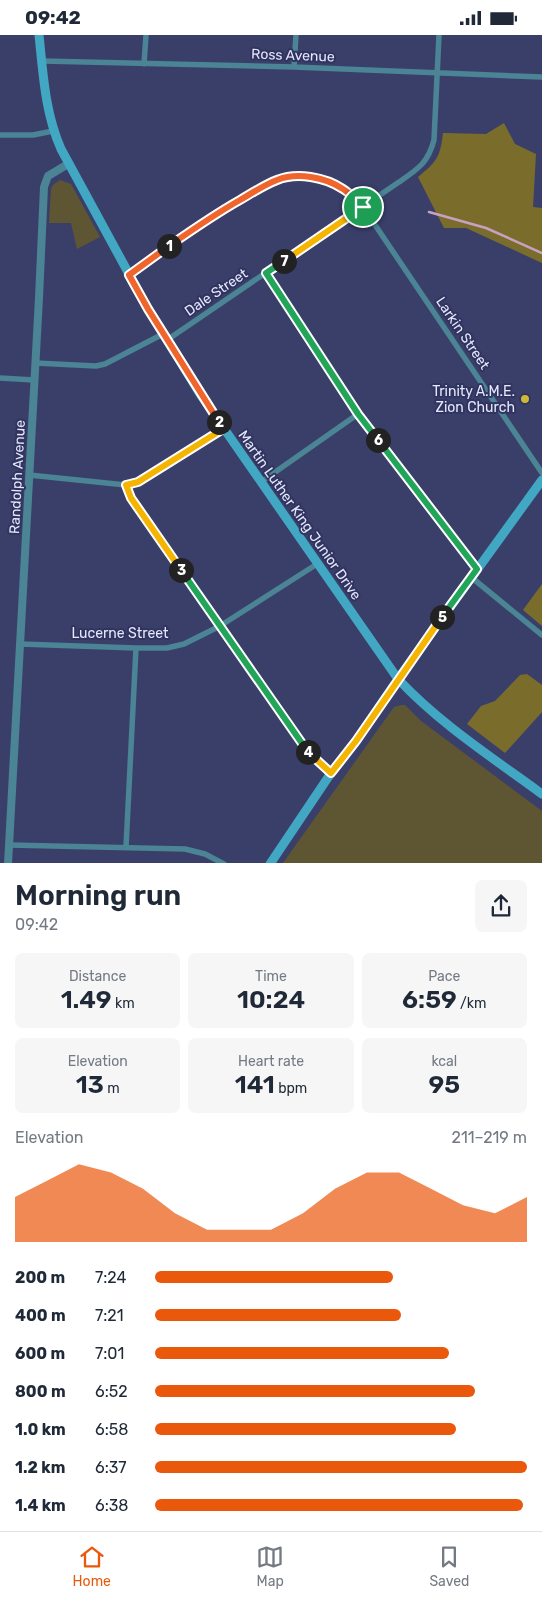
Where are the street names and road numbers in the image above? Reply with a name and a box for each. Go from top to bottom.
street label: Ross Avenue [251,46,335,65]
street label: Dale Street [181,265,252,320]
street label: Larkin Street [432,294,493,373]
street label: Randolph Avenue [6,419,29,534]
street label: Martin Luther King Junior Drive [235,427,365,603]
street label: Lucerne Street [71,625,169,642]

